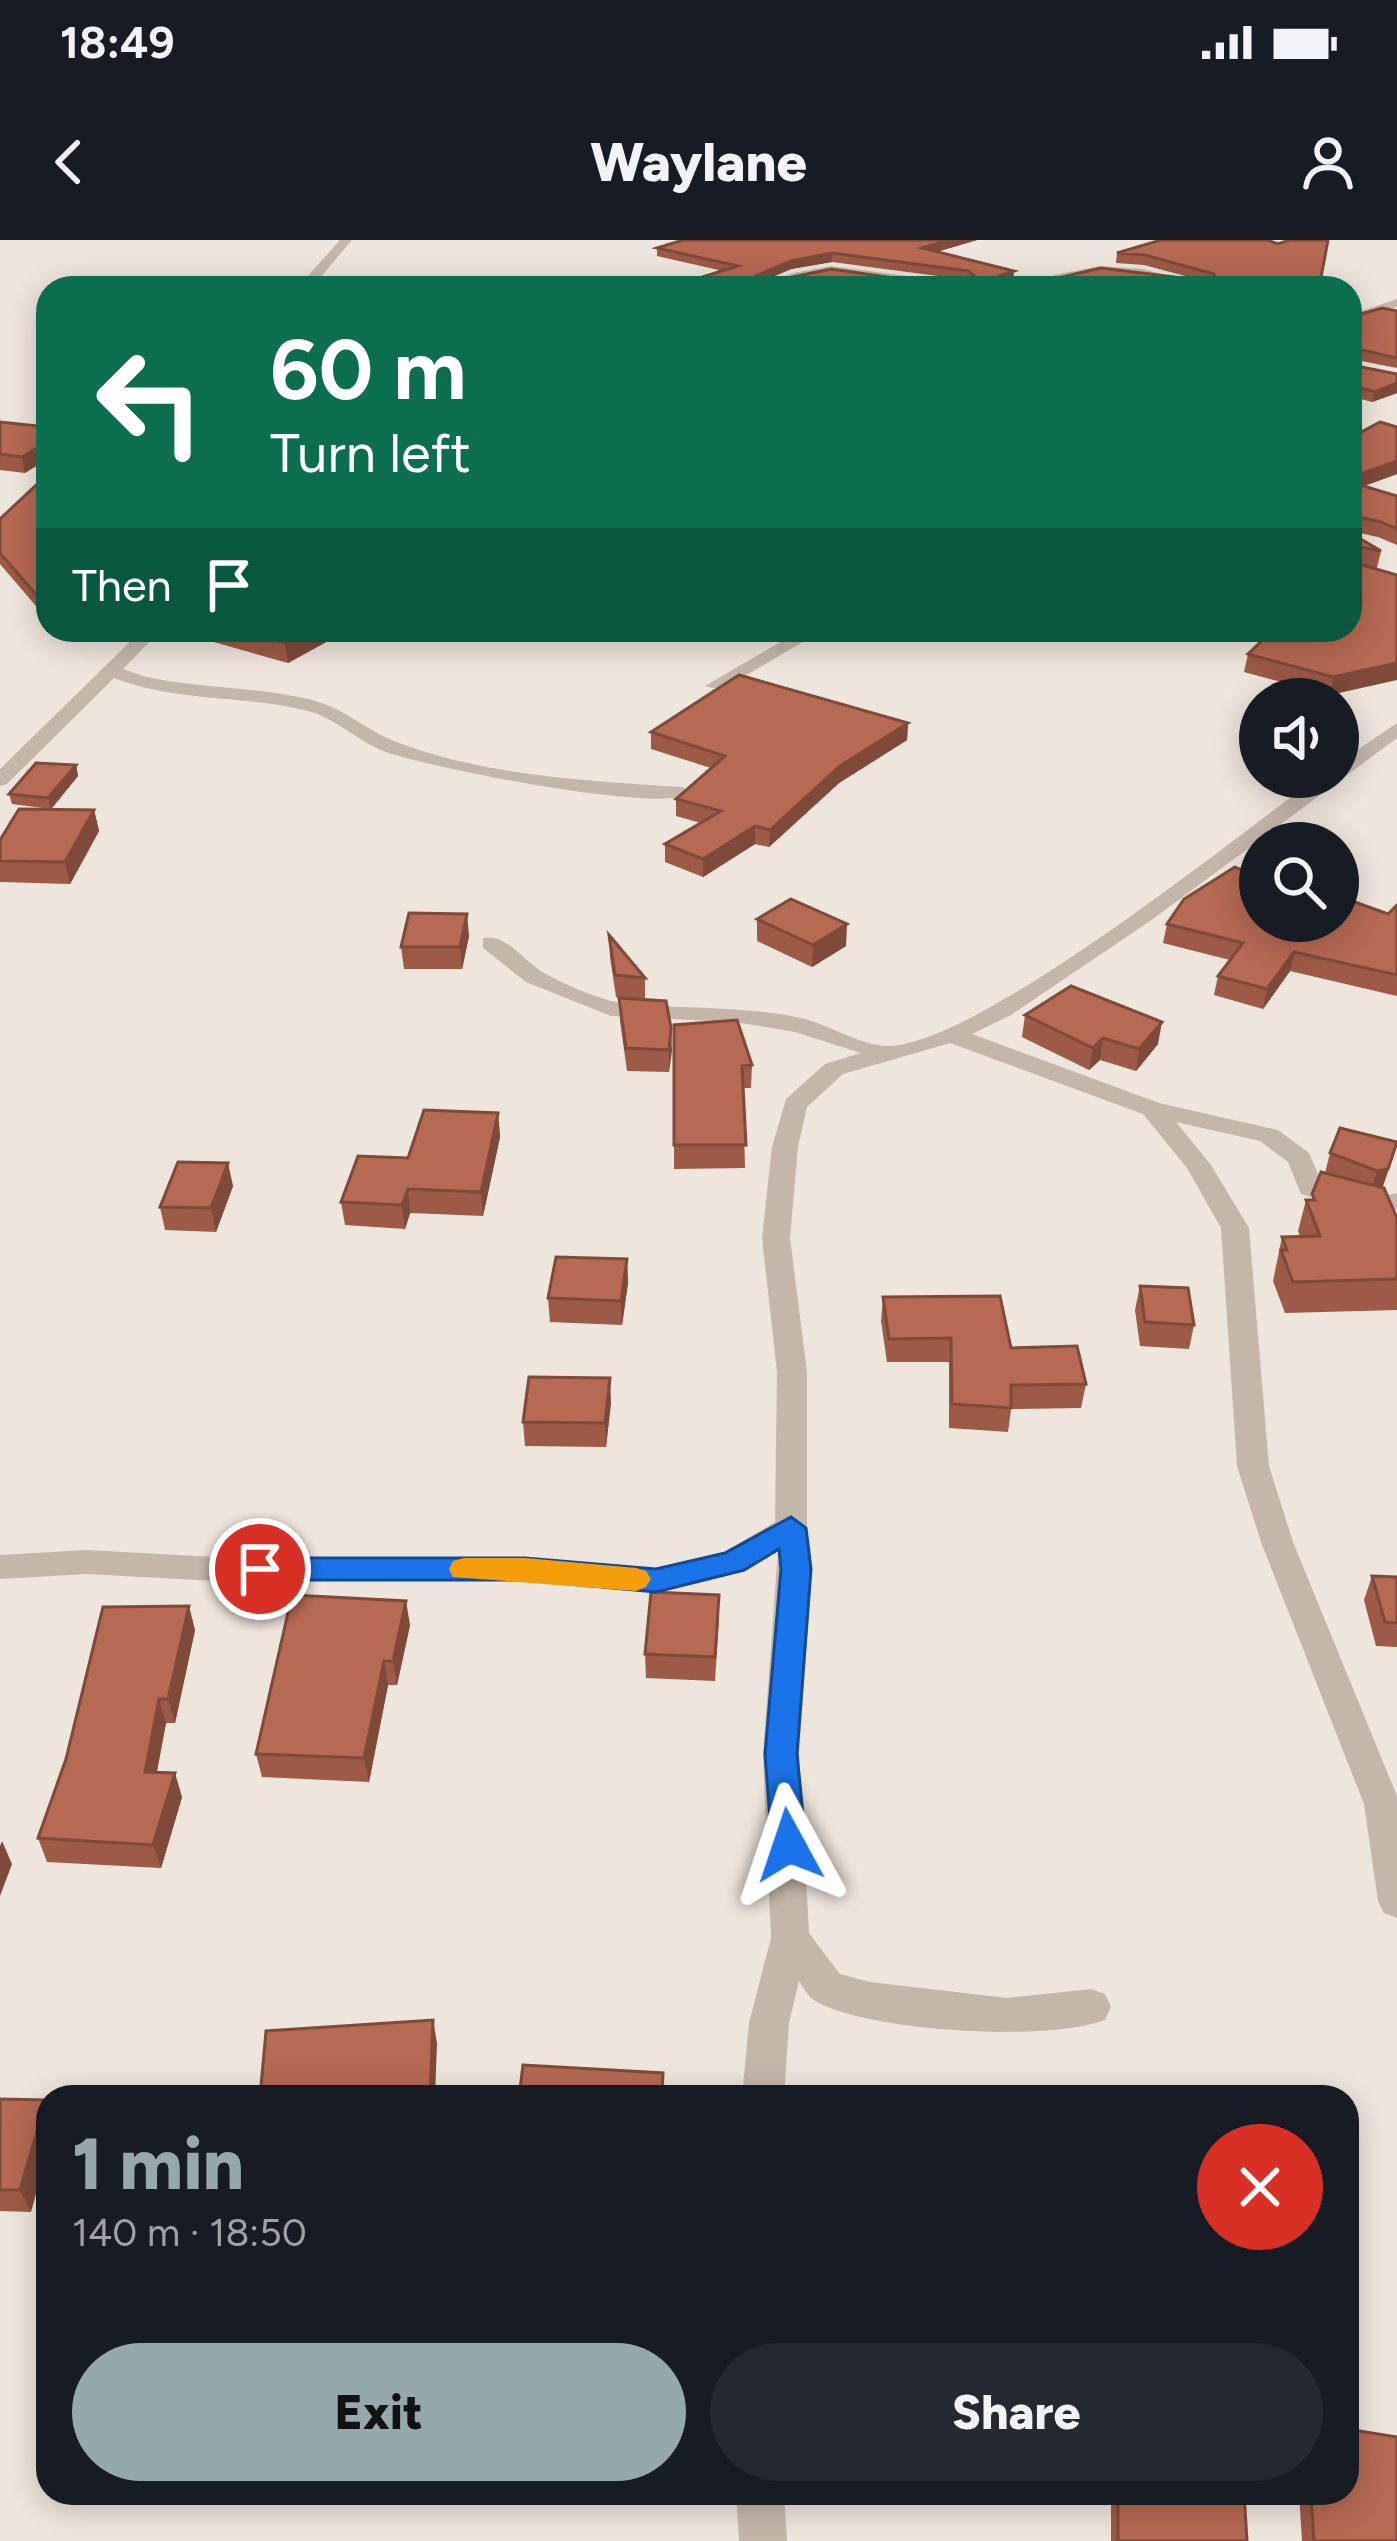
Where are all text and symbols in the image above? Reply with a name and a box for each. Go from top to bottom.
text: 18:49 [60,15,175,69]
icon: back [36,129,102,195]
icon: person [1295,129,1361,195]
text: Waylane [590,130,807,195]
text: 60 m [270,319,466,420]
icon: left [72,324,228,480]
text: Turn left [270,421,471,486]
icon: arrive [196,552,262,618]
text: Then [72,558,172,612]
map controls [1239,678,1359,942]
button: sound [1239,678,1359,798]
button: search [1239,822,1359,942]
pin [209,1518,311,1620]
icon: arrive [227,1536,293,1602]
position arrow [726,1782,852,1908]
text: 1 min [72,2121,244,2207]
button: close [1197,2124,1323,2250]
text: 140 m · 18:50 [72,2209,307,2256]
button: Exit [72,2343,686,2481]
button: Share [710,2343,1323,2481]

